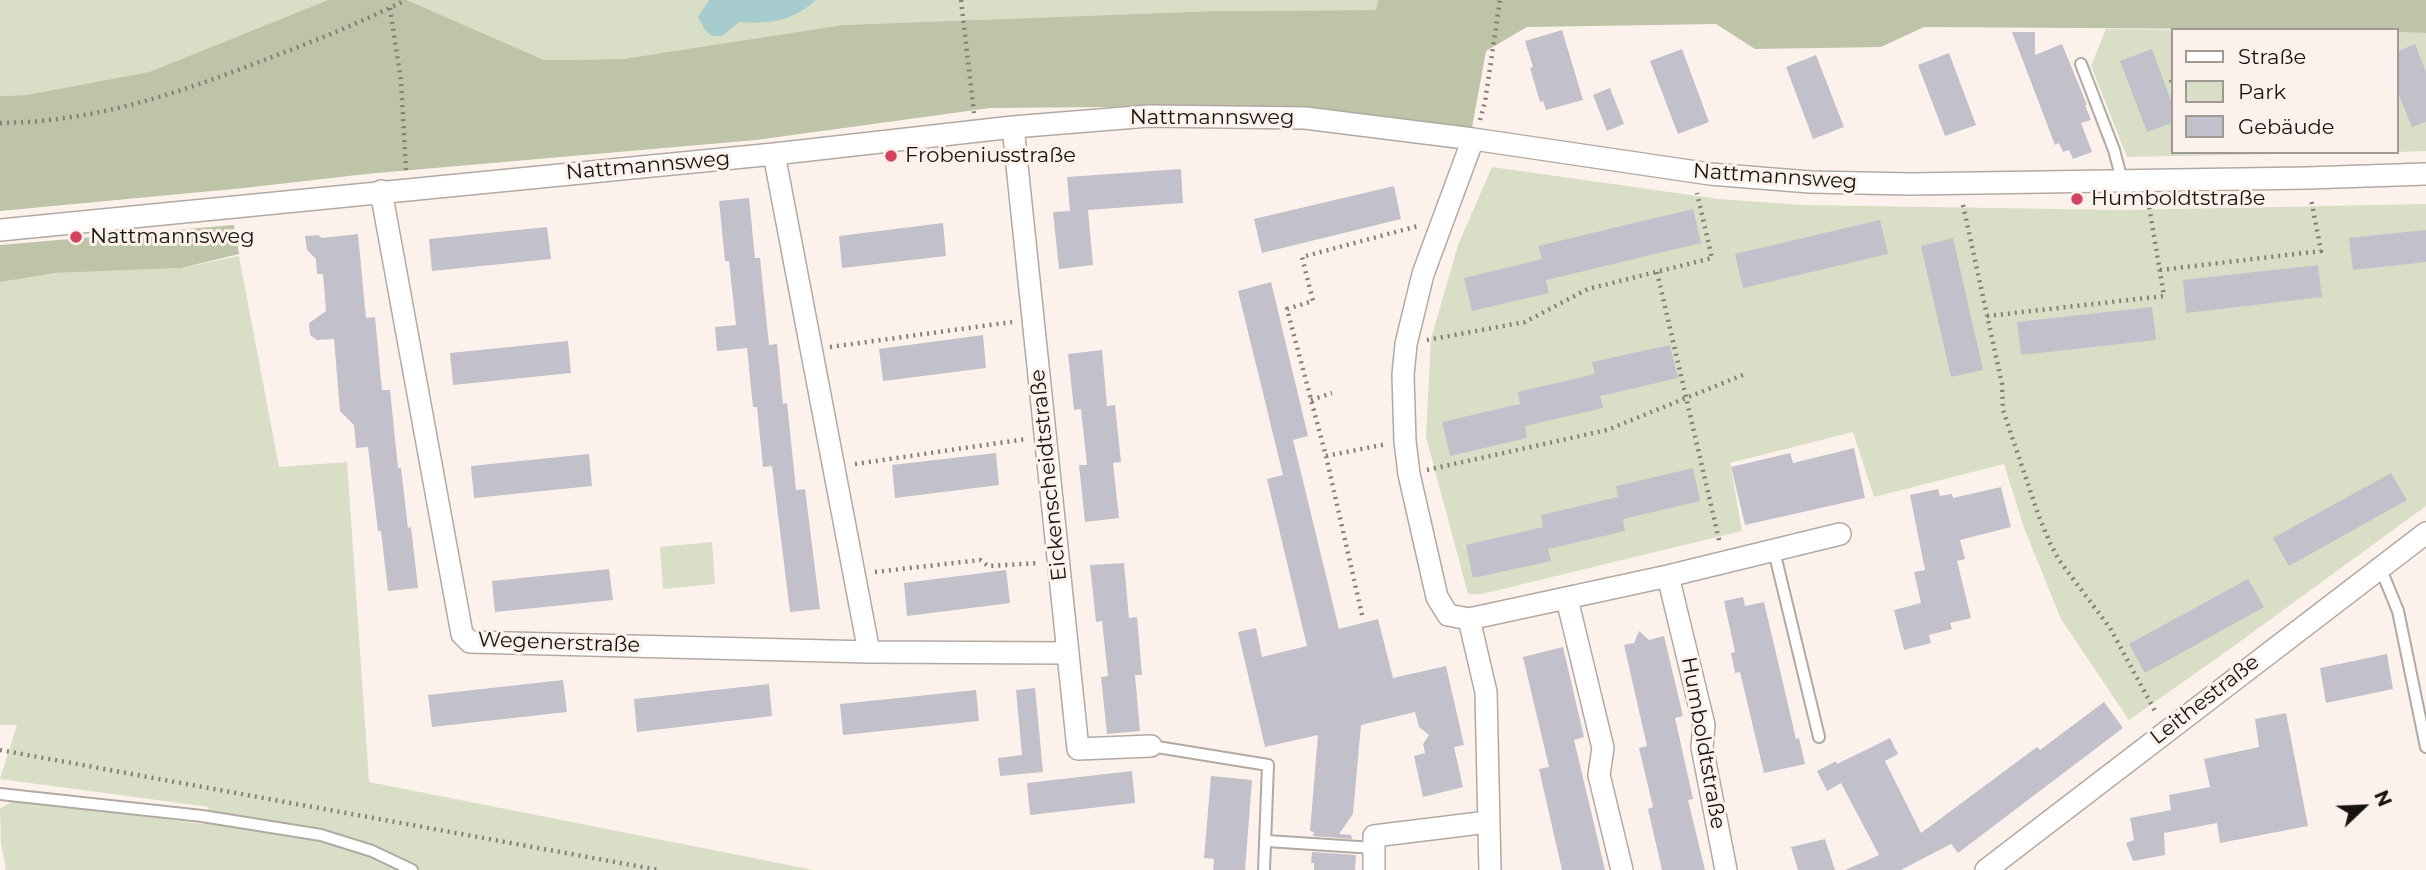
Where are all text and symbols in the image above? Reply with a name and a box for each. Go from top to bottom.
legend [2170,28,2398,154]
text: Straße [2238,44,2306,69]
text: Park [2238,79,2286,104]
street label: Nattmannsweg [1130,105,1294,131]
text: Gebäude [2238,114,2335,139]
place label: Frobeniusstraße [905,143,1076,169]
street label: Nattmannsweg [565,146,731,186]
marker: Frobeniusstraße [883,148,899,164]
street label: Nattmannsweg [1692,159,1858,195]
place label: Humboldtstraße [2091,186,2266,212]
marker: Humboldtstraße [2069,191,2085,207]
place label: Nattmannsweg [90,224,255,250]
marker: Nattmannsweg [68,229,84,245]
street label: Eickenscheidtstraße [1025,368,1073,582]
street label: Wegenerstraße [477,628,641,658]
street label: Leithestraße [2146,650,2264,750]
street label: Humboldtstraße [1675,655,1731,831]
north arrow [2328,772,2398,842]
text: N [2369,787,2396,810]

